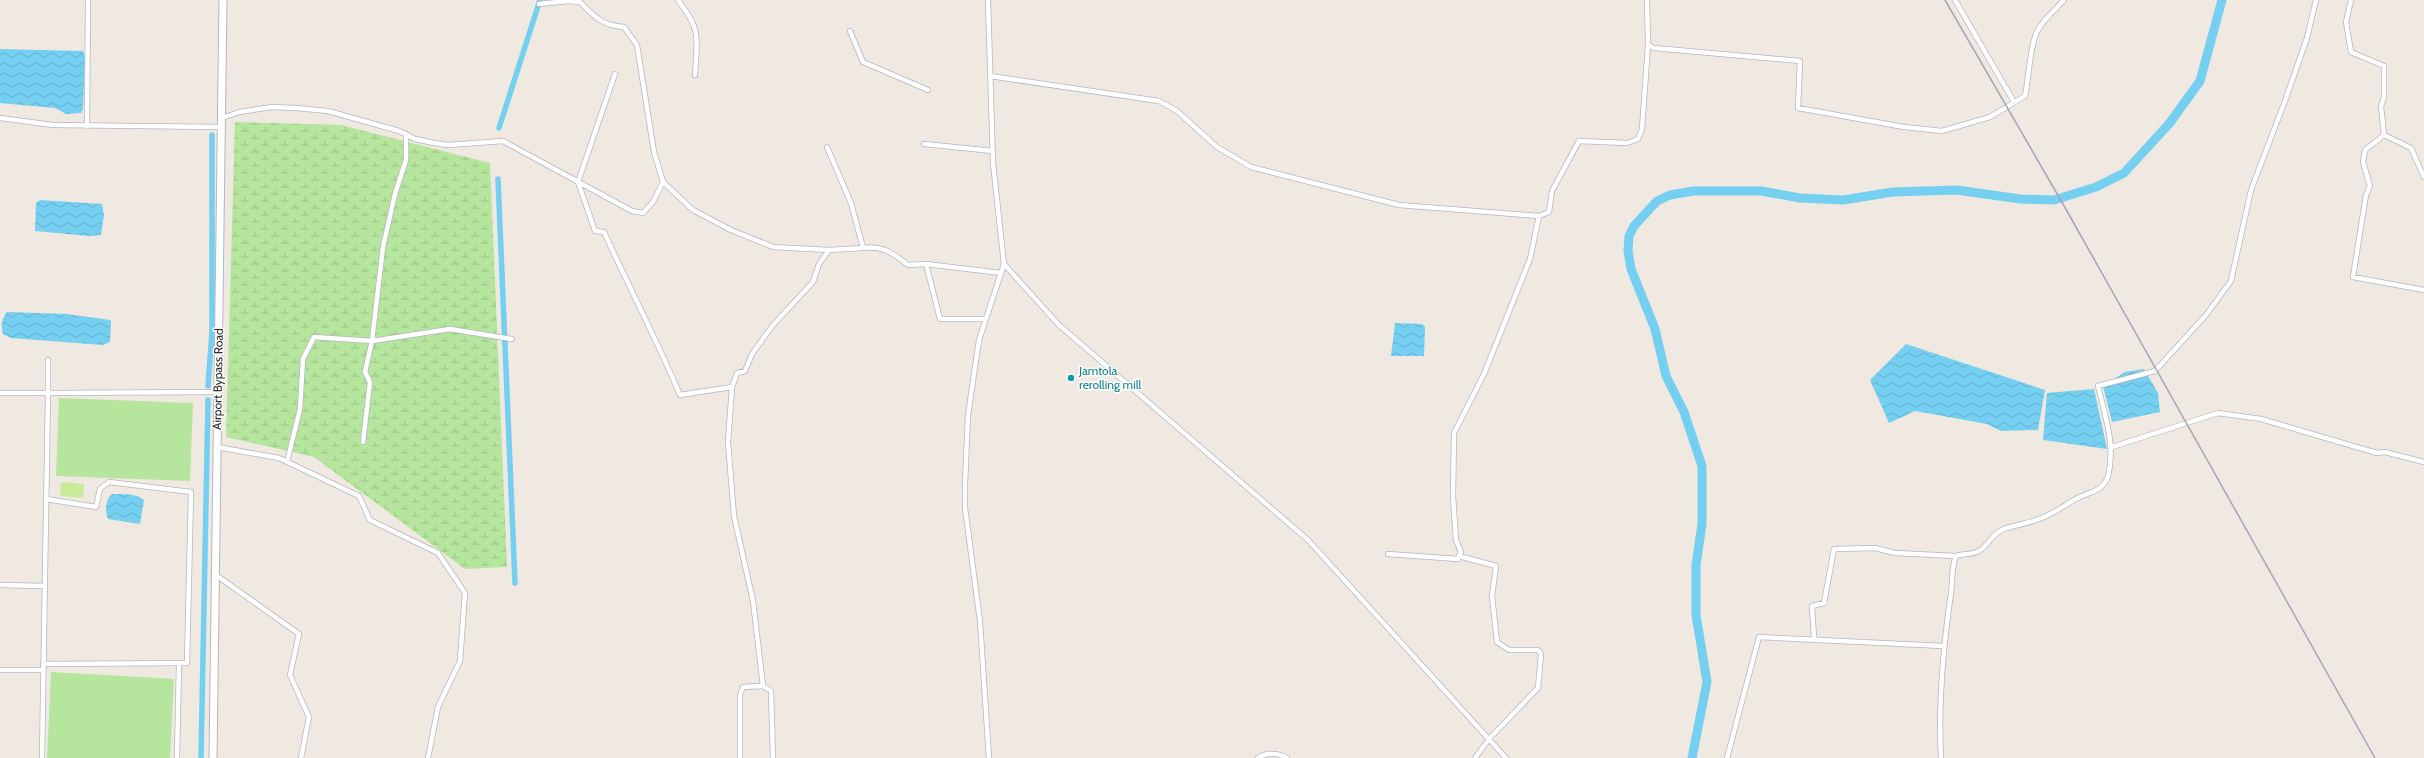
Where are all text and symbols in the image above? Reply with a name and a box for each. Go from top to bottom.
street label: Airport Bypass Road [209,328,226,430]
place label: Jamtola rerolling mill [1078,363,1142,392]
marker: Jamtola rerolling mill [1066,373,1076,383]

